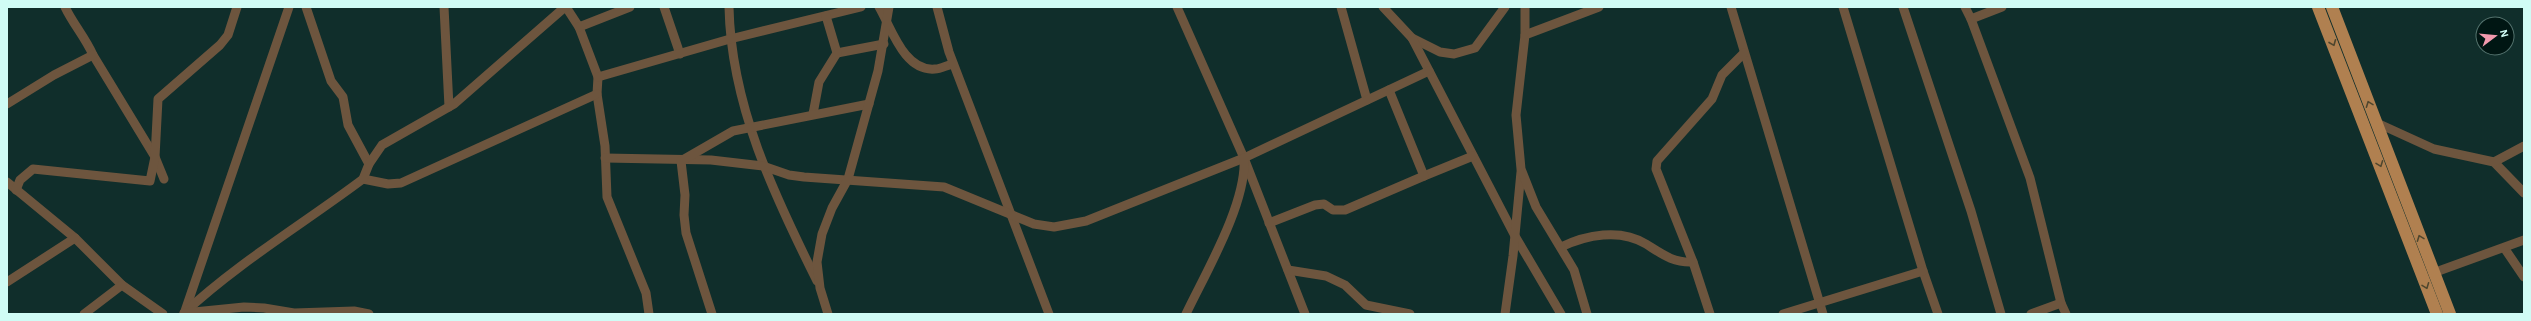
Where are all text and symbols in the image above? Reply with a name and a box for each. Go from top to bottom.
north arrow [2475,16,2515,56]
text: N [2498,28,2510,39]
one-way arrow [2328,40,2336,47]
one-way arrow [2366,100,2374,107]
one-way arrow [2375,161,2383,168]
one-way arrow [2417,235,2425,242]
one-way arrow [2422,282,2430,289]

